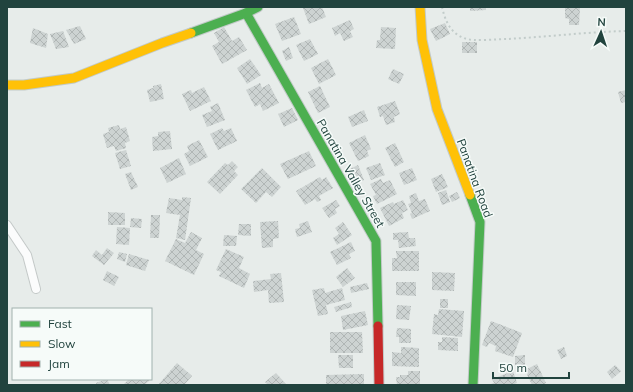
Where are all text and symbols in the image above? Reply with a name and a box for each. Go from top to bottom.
north arrow [581,12,621,52]
text: N [597,15,606,29]
street label: Panatina Valley Street [314,116,388,230]
street label: Panatina Road [454,137,496,219]
legend [12,308,152,380]
text: Fast [48,316,72,331]
text: Slow [48,336,76,351]
scale bar [493,354,569,380]
text: Jam [48,356,70,371]
text: 50 m [499,360,527,375]

